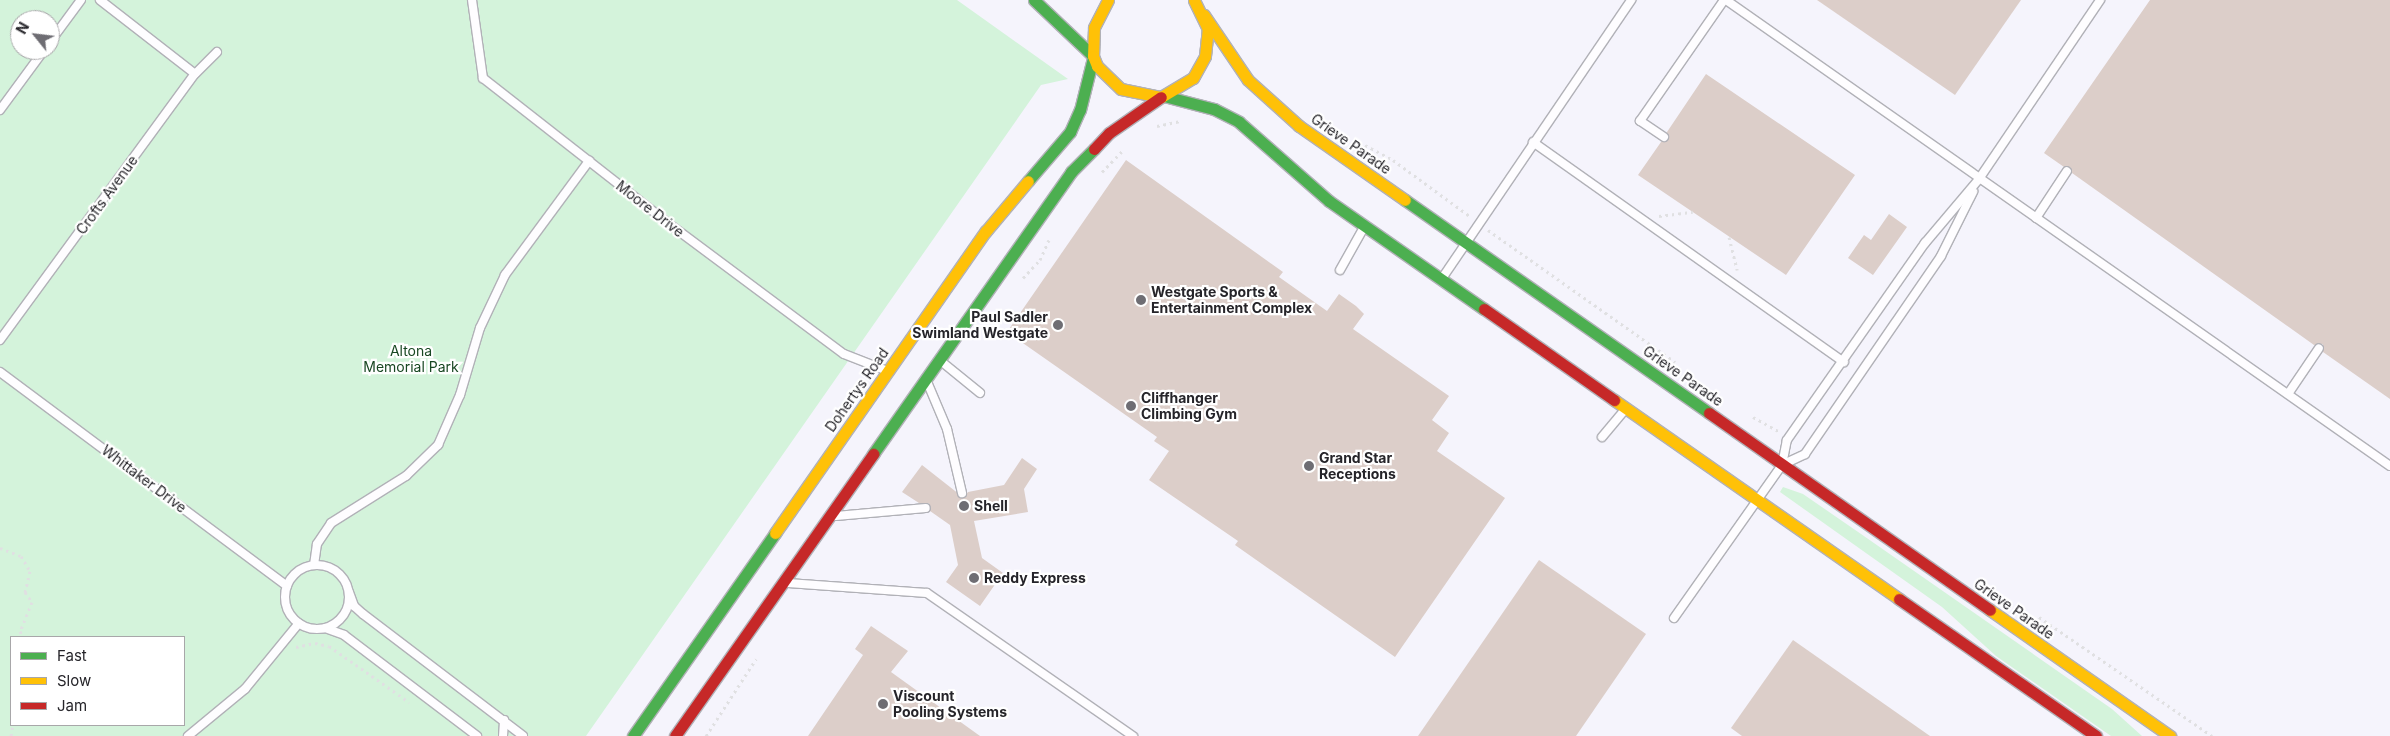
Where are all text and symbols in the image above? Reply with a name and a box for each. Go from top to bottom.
north arrow [10,10,60,60]
text: N [12,19,32,37]
street label: Grieve Parade [1308,110,1394,178]
street label: Crofts Avenue [73,152,141,238]
street label: Moore Drive [613,177,687,241]
place label: Westgate Sports & Entertainment Complex [1151,284,1312,316]
marker: Westgate Sports & Entertainment Complex [1135,294,1147,306]
place label: Paul Sadler Swimland Westgate [912,309,1048,342]
marker: Paul Sadler Swimland Westgate [1052,319,1064,331]
street label: Grieve Parade [1640,342,1726,410]
park label: Altona Memorial Park [363,343,459,376]
street label: Dohertys Road [822,345,892,435]
place label: Cliffhanger Climbing Gym [1141,390,1237,422]
marker: Cliffhanger Climbing Gym [1125,400,1137,412]
street label: Whittaker Drive [98,442,190,516]
place label: Grand Star Receptions [1319,450,1396,482]
marker: Grand Star Receptions [1303,460,1315,472]
place label: Shell [974,498,1008,514]
marker: Shell [958,500,970,512]
place label: Reddy Express [984,570,1086,586]
marker: Reddy Express [968,572,980,584]
street label: Grieve Parade [1971,575,2057,643]
legend [10,636,185,726]
text: Fast [57,646,87,665]
text: Slow [57,671,91,690]
place label: Viscount Pooling Systems [893,688,1007,720]
text: Jam [57,696,87,715]
marker: Viscount Pooling Systems [877,698,889,710]

